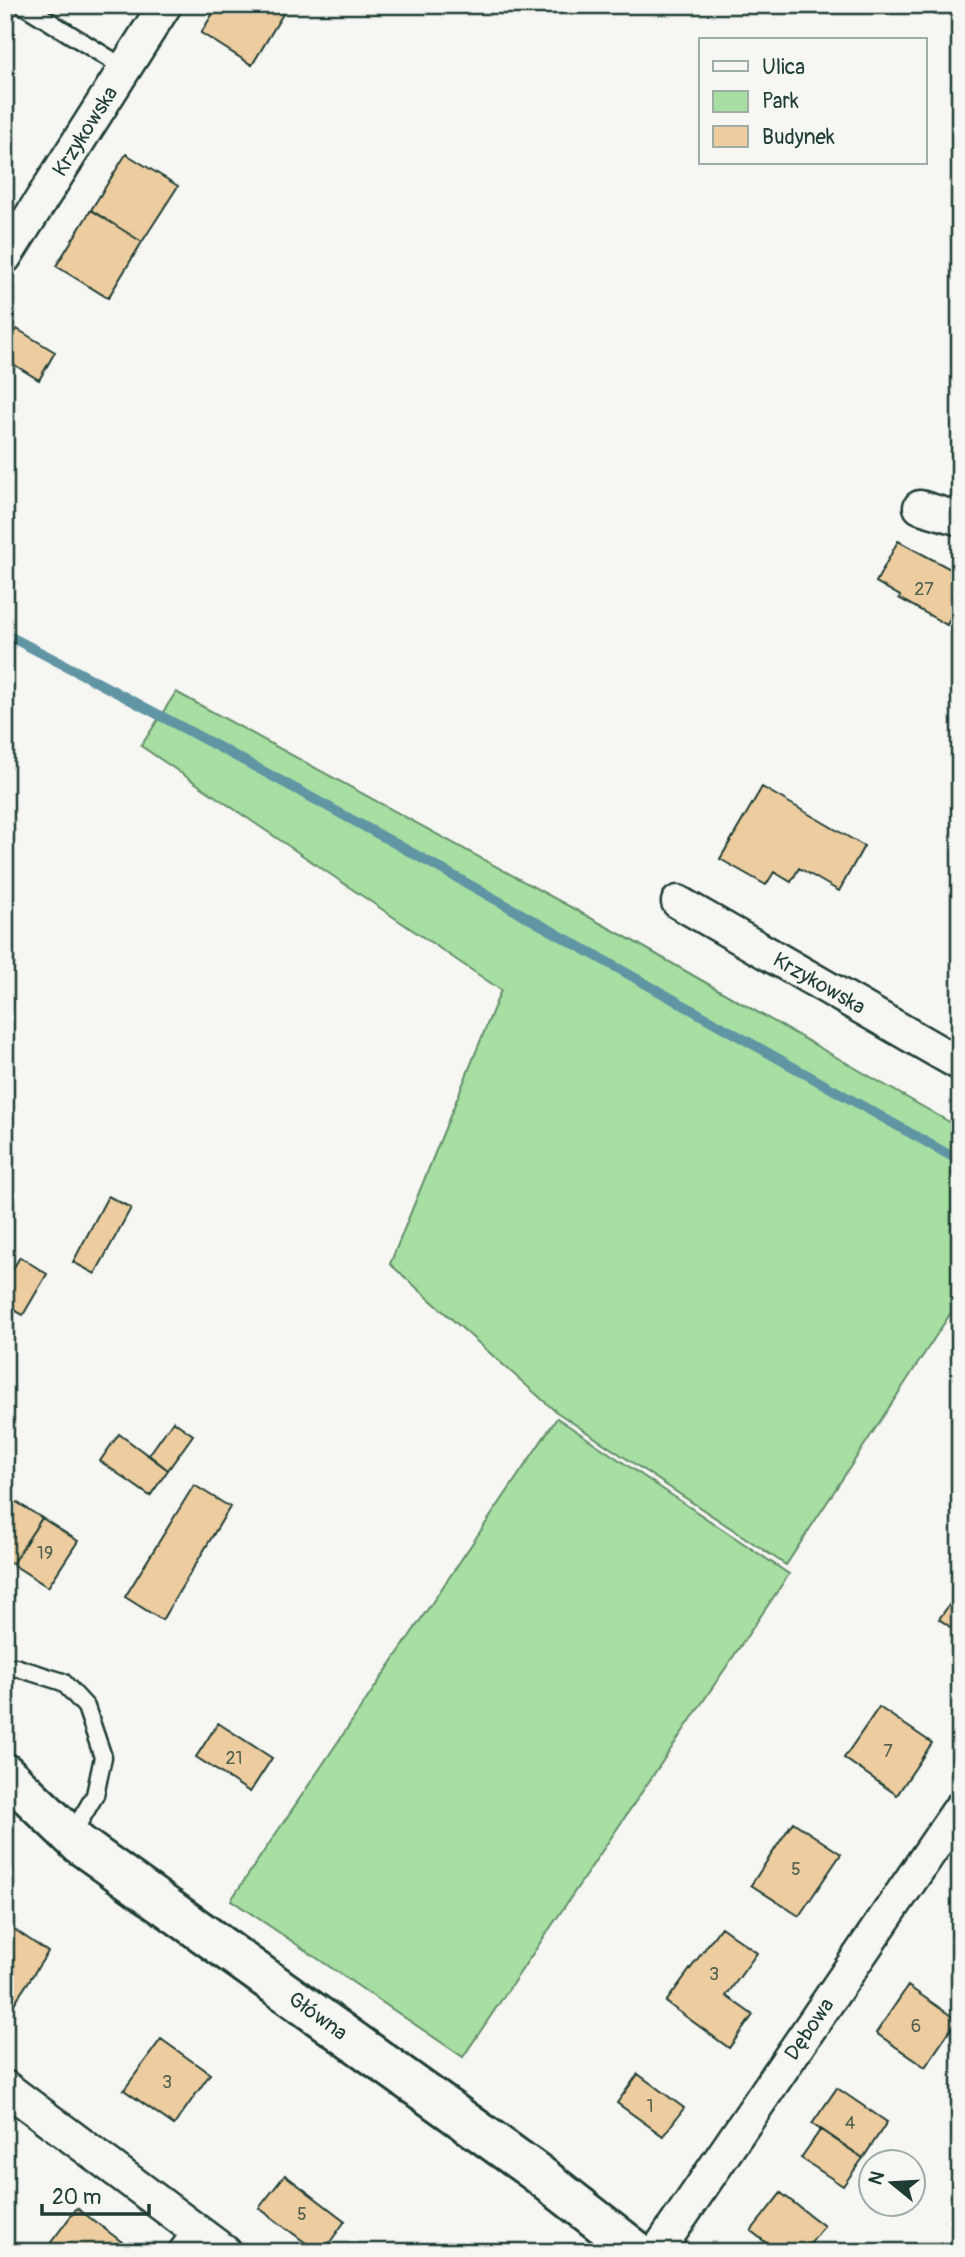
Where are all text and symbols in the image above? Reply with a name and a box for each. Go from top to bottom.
legend [699,38,926,164]
text: Ulica [762,54,805,81]
street label: Krzykowska [46,81,124,182]
text: Park [762,88,799,115]
text: Budynek [762,124,835,151]
house number: 27 [914,578,934,601]
street label: Krzykowska [768,946,870,1020]
house number: 19 [37,1542,53,1565]
house number: 7 [883,1740,893,1763]
house number: 21 [225,1747,243,1770]
house number: 5 [791,1858,801,1881]
house number: 3 [709,1963,719,1986]
street label: Główna [283,1985,353,2046]
street label: Dębowa [778,1993,840,2065]
house number: 6 [911,2015,921,2038]
house number: 3 [162,2071,172,2094]
house number: 1 [646,2095,654,2118]
house number: 4 [845,2112,856,2135]
north arrow [856,2148,926,2218]
text: N [863,2168,890,2188]
scale bar [42,2173,149,2217]
text: 20 m [52,2184,101,2211]
house number: 5 [297,2203,307,2226]

